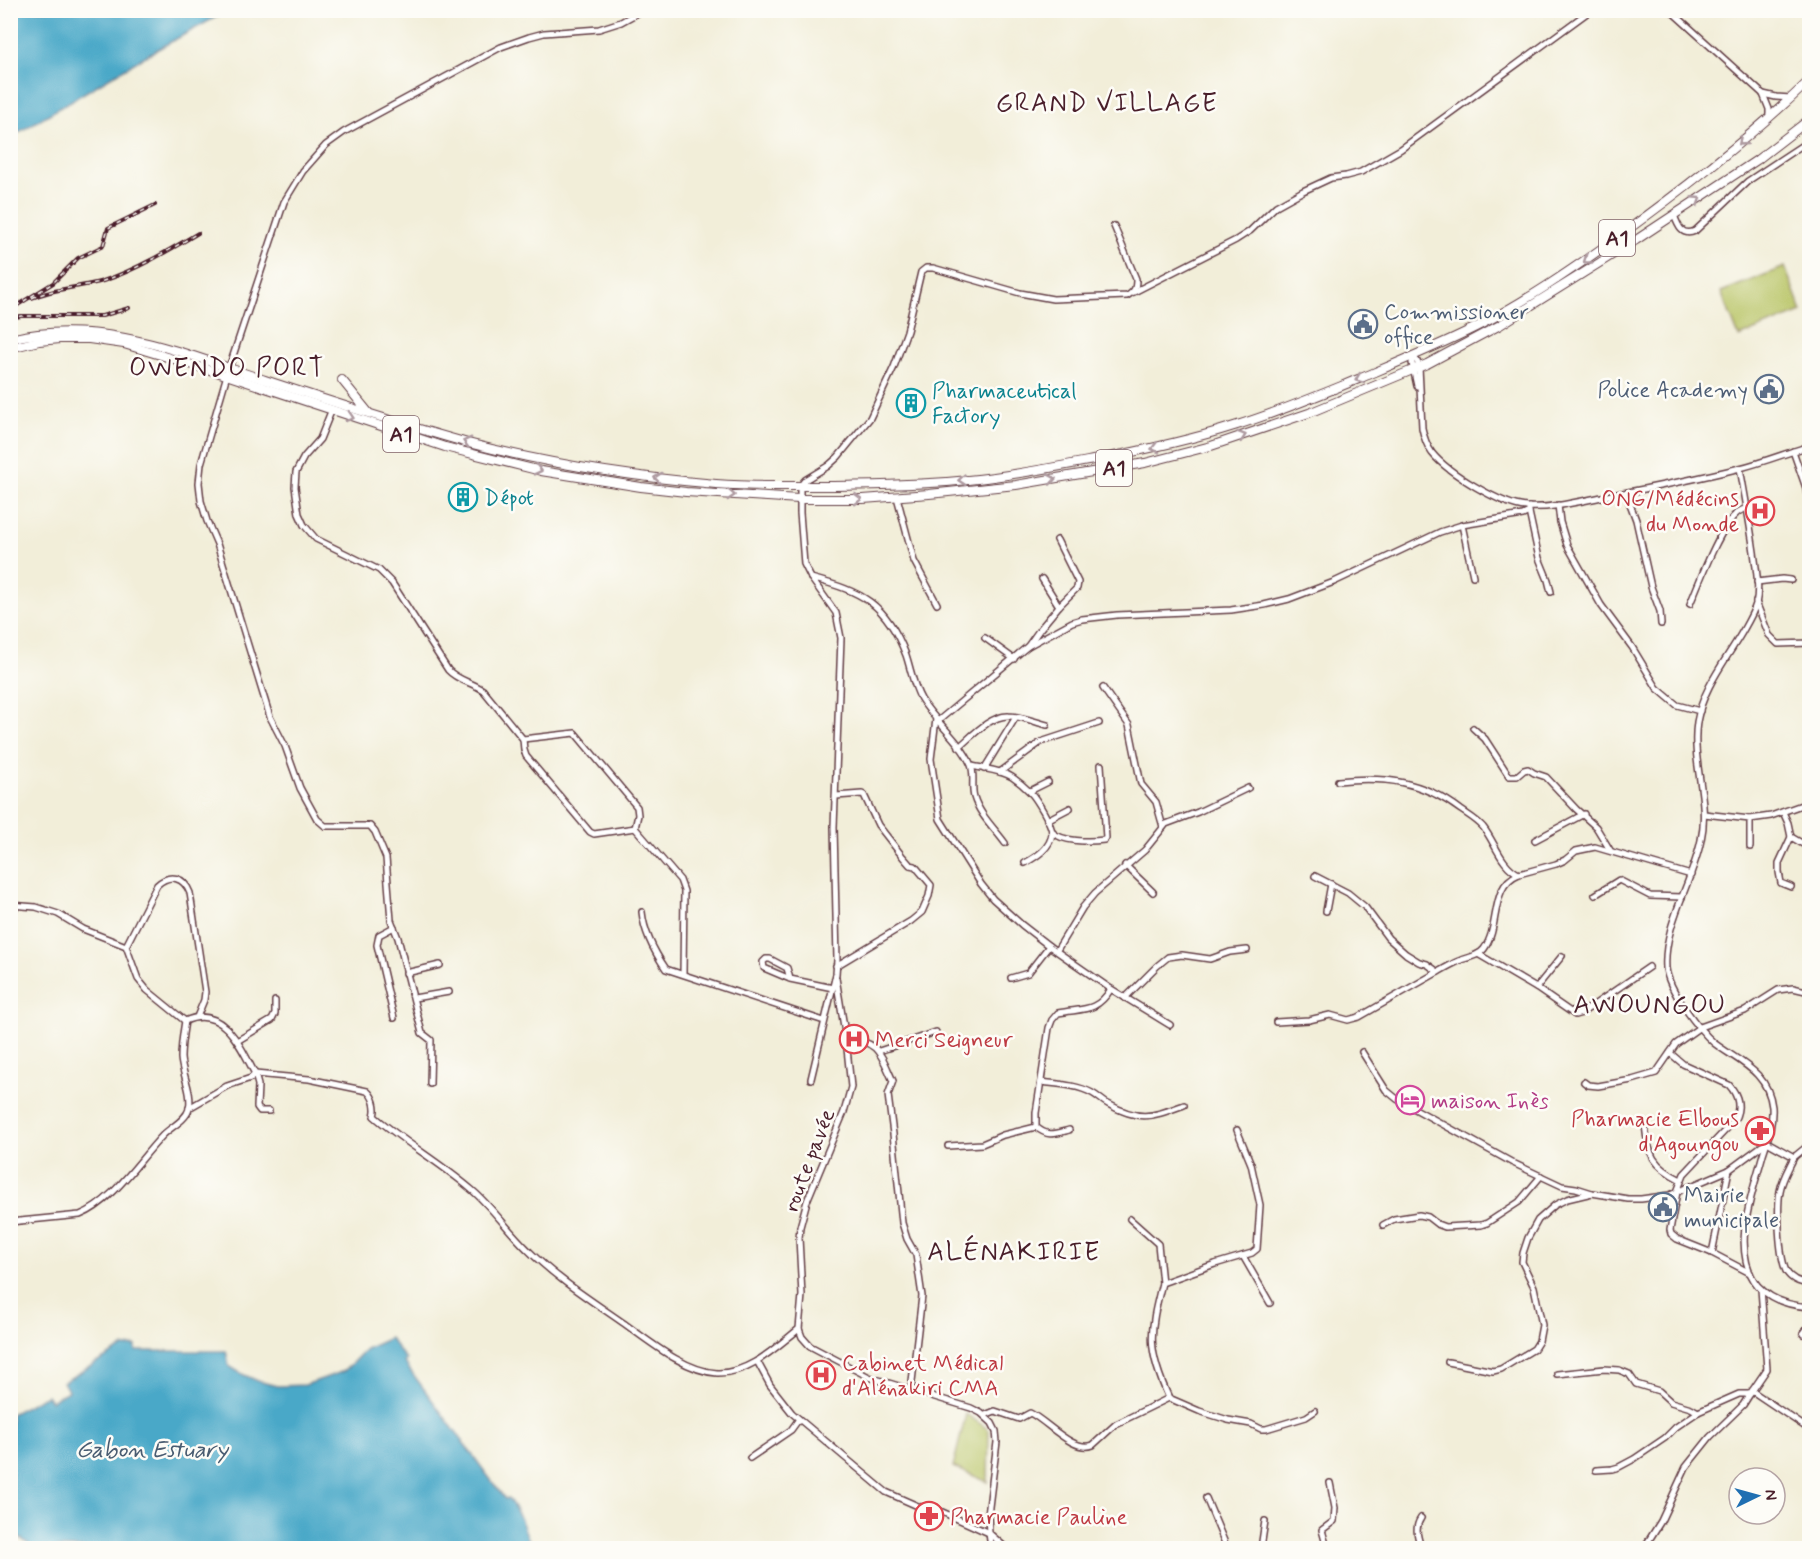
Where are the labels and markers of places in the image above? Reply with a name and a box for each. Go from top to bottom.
place label: Commissioner office [1384,299,1529,352]
public building icon: Commissioner office [1347,308,1379,340]
public building icon: Police Academy [1753,373,1785,405]
place label: Police Academy [1598,377,1748,405]
place label: Pharmaceutical Factory [932,378,1077,431]
building icon: Pharmaceutical Factory [895,387,927,419]
building icon: Dépot [447,481,479,513]
place label: Dépot [484,485,534,513]
place label: ONG/Médécins du Monde [1601,486,1739,539]
hospital icon: ONG/Médécins du Monde [1744,495,1776,527]
hospital icon: Merci Seigneur [838,1023,870,1055]
place label: Merci Seigneur [875,1027,1013,1056]
hotel icon: maison Inès [1394,1084,1426,1116]
place label: maison Inès [1431,1088,1549,1116]
place label: Pharmacie Elbous d'Agoungou [1571,1106,1739,1162]
pharmacy icon: Pharmacie Elbous d'Agoungou [1744,1115,1776,1147]
place label: Mairie municipale [1684,1182,1779,1235]
public building icon: Mairie municipale [1647,1191,1679,1223]
place label: Cabinet Médical d'Alénakiri CMA [842,1350,1003,1403]
hospital icon: Cabinet Médical d'Alénakiri CMA [805,1359,837,1391]
pharmacy icon: Pharmacie Pauline [913,1500,945,1532]
place label: Pharmacie Pauline [950,1504,1127,1532]

